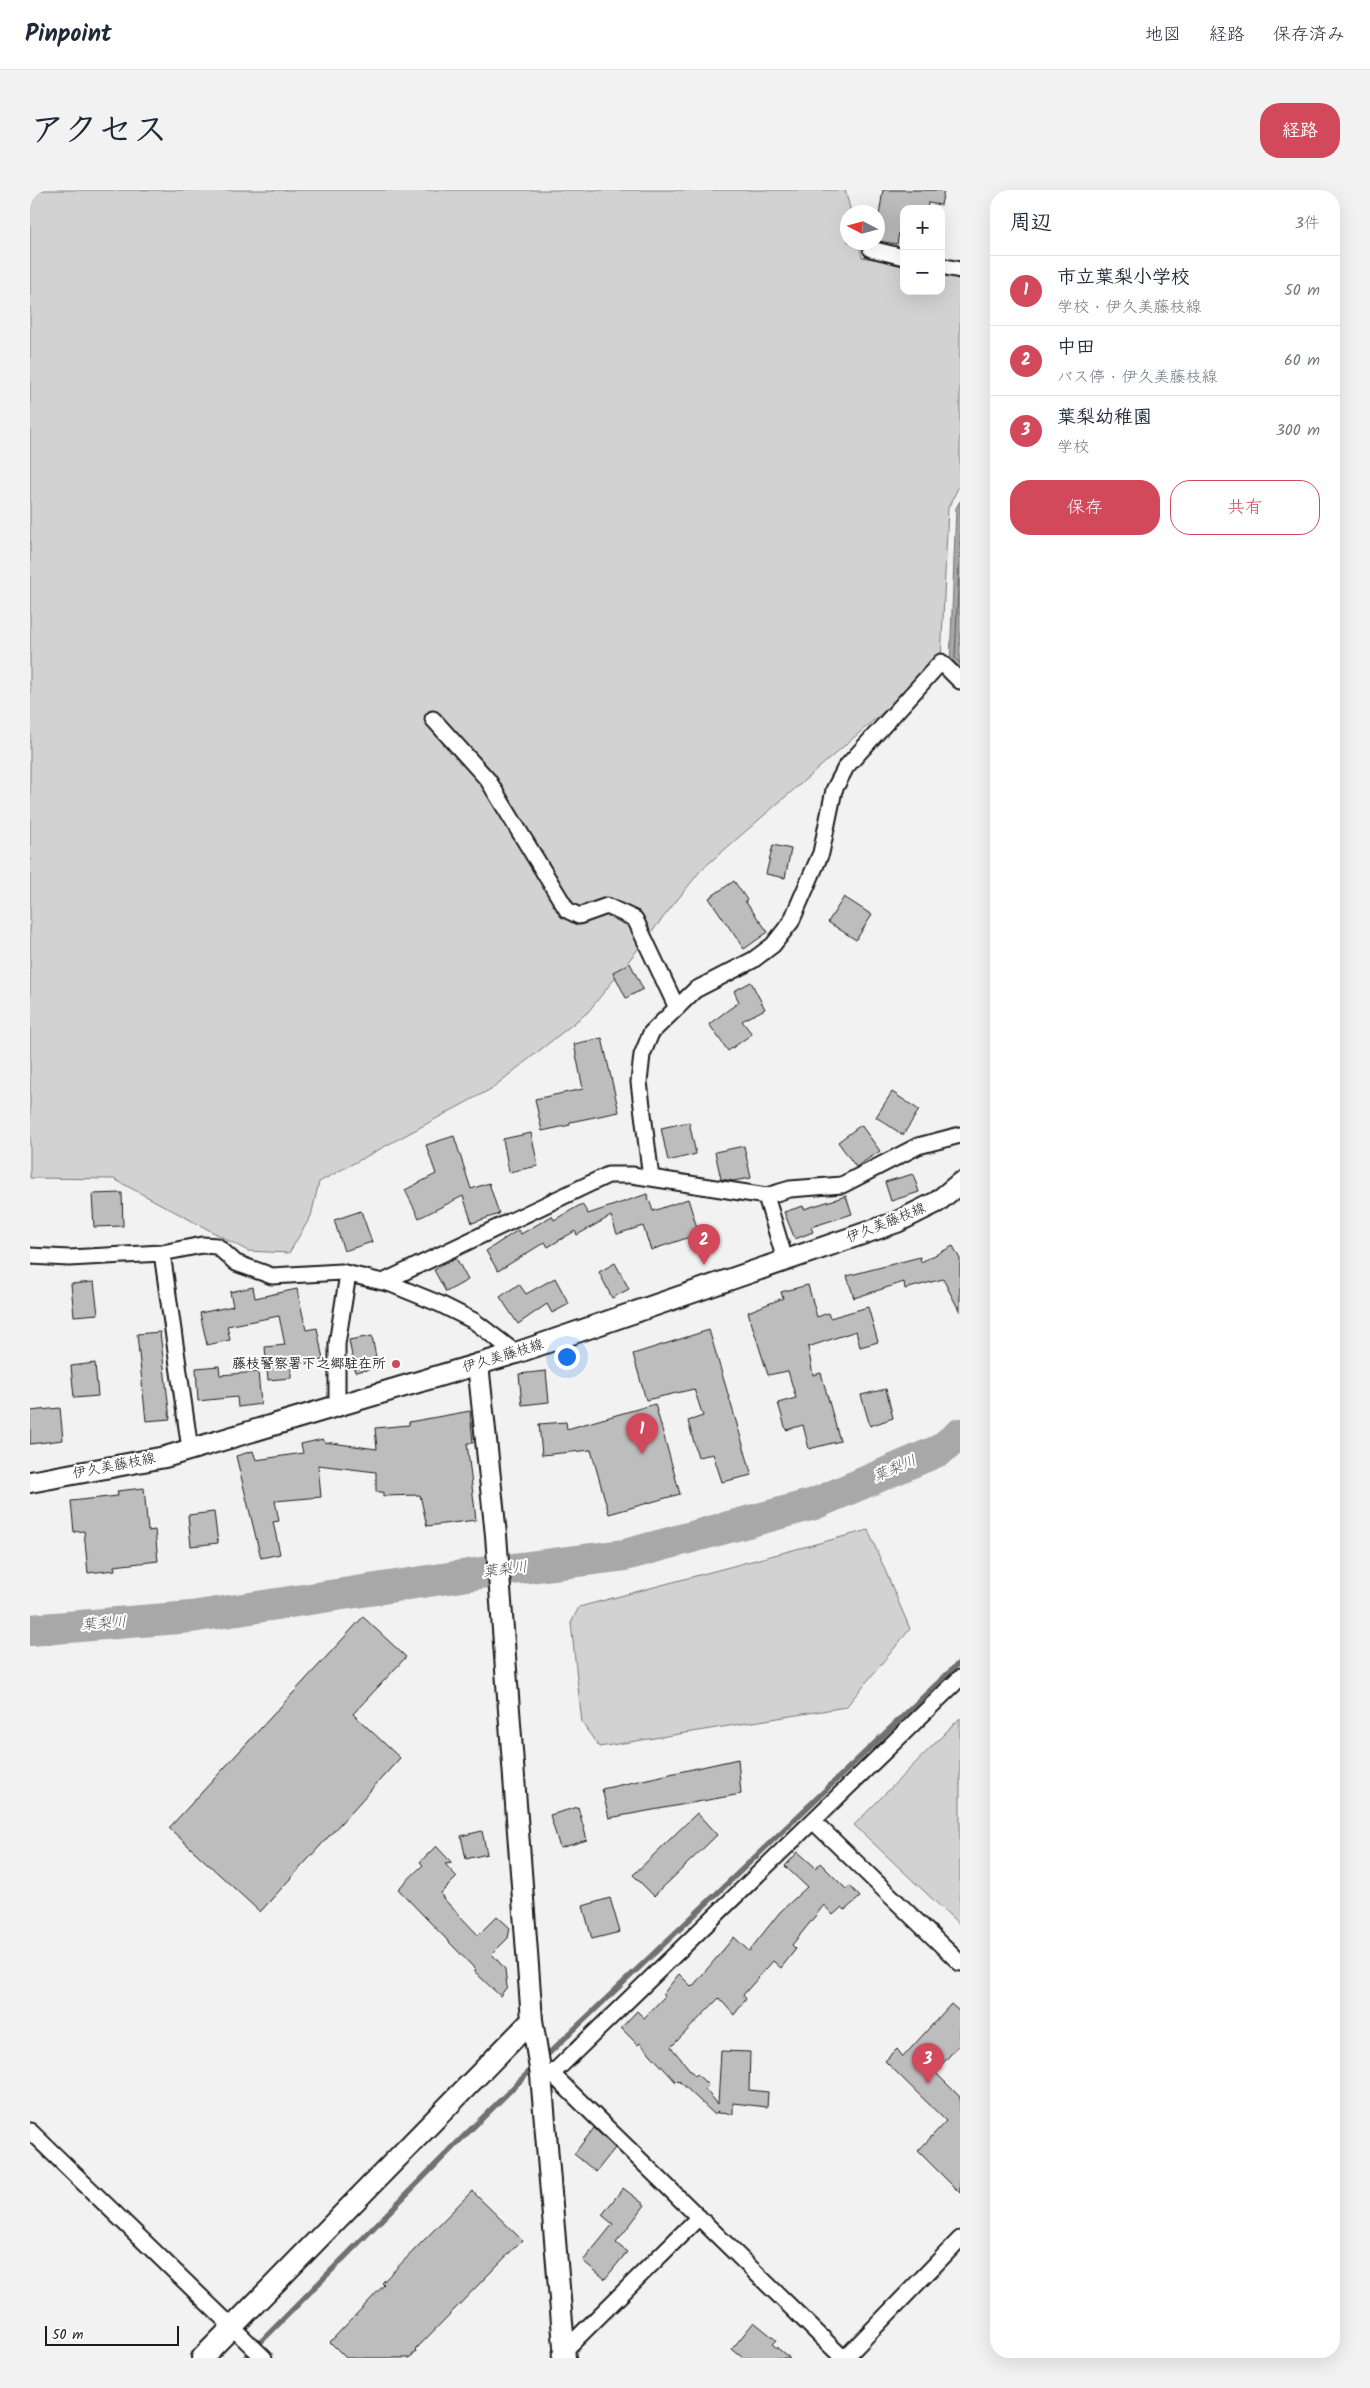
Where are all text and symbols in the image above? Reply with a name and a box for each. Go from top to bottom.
text: Pinpoint [25,15,112,54]
text: 地図 [1145,21,1181,50]
text: 経路 [1209,21,1245,50]
text: 保存済み [1273,21,1345,50]
button: 経路 [1260,103,1340,158]
text: アクセス [30,104,168,160]
north arrow [840,205,885,250]
map controls [900,205,945,295]
button: + [900,205,945,250]
text: 周辺 [1010,207,1052,240]
text: 3件 [1295,211,1320,236]
button: − [900,250,945,295]
text: 市立葉梨小学校 [1057,263,1190,293]
text: 1 [1024,278,1028,303]
text: 50 m [1284,278,1320,303]
text: 学校 · 伊久美藤枝線 [1057,295,1202,320]
text: 中田 [1057,333,1095,363]
text: 2 [1021,348,1031,373]
text: 60 m [1284,348,1320,373]
text: バス停 · 伊久美藤枝線 [1057,365,1218,390]
text: 葉梨幼稚園 [1057,403,1152,433]
text: 3 [1022,418,1030,443]
text: 300 m [1276,418,1320,443]
text: 学校 [1057,435,1089,460]
button: 保存 [1010,480,1160,535]
button: 共有 [1170,480,1320,535]
street label: 伊久美藤枝線 [843,1197,929,1249]
pin: 2 [688,1224,720,1265]
street label: 伊久美藤枝線 [460,1333,546,1379]
your location [554,1344,580,1370]
place label: 藤枝警察署下之郷駐在所 [232,1353,386,1375]
marker: 藤枝警察署下之郷駐在所 [390,1358,402,1370]
pin: 1 [626,1413,658,1454]
street label: 伊久美藤枝線 [71,1447,157,1485]
water label: 葉梨川 [870,1449,920,1489]
water label: 葉梨川 [481,1555,529,1585]
water label: 葉梨川 [81,1610,127,1638]
pin: 3 [912,2043,944,2084]
scale bar [45,2323,179,2346]
text: 50 m [52,2324,83,2346]

